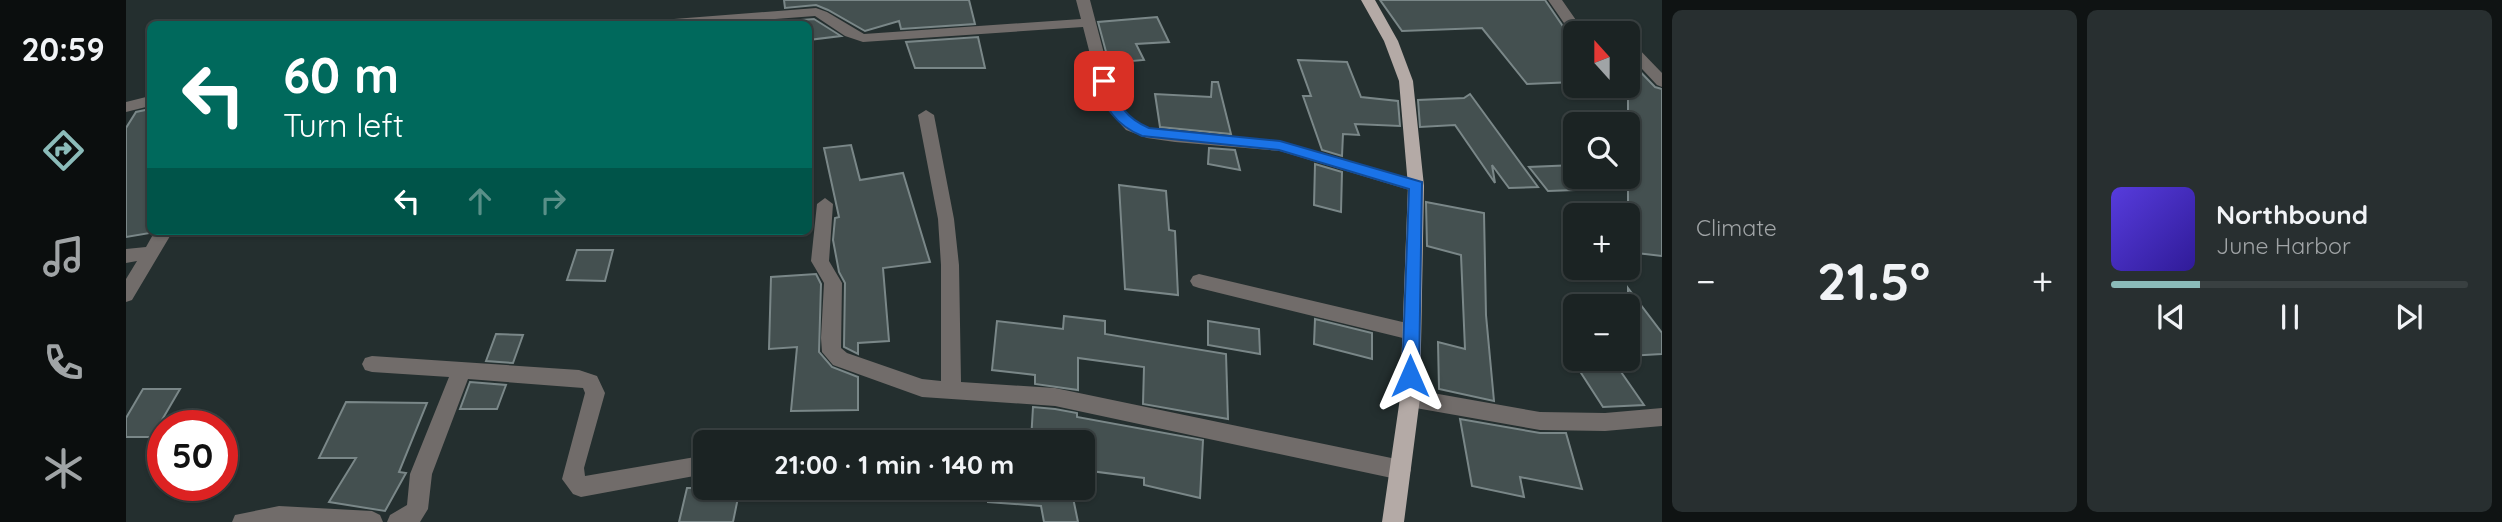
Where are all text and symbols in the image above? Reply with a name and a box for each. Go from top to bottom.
north arrow [1563,21,1640,98]
map controls [1563,21,1640,371]
text: 20:59 [21,29,105,69]
text: 60 m [283,44,399,105]
icon: left [168,49,259,140]
pin [1074,51,1134,111]
icon: arrive [1085,62,1123,100]
text: Turn left [283,105,404,145]
button: search [1563,112,1640,189]
icon: directions [39,126,88,175]
icon: left [388,182,426,220]
icon: ahead [461,182,499,220]
icon: right [534,182,572,220]
text: Northbound [2216,198,2368,231]
button: + [1563,203,1640,280]
text: Climate [1696,213,1777,242]
text: June Harbor [2216,231,2351,260]
icon: music [39,232,88,281]
text: 21.5° [1817,248,1930,313]
text: − [1696,257,1716,305]
text: + [2032,257,2053,305]
button: − [1563,294,1640,371]
icon: previous [2152,298,2190,336]
icon: pause [2271,298,2309,336]
icon: next [2390,298,2428,336]
icon: phone [39,338,88,387]
position arrow [1373,339,1447,413]
speed limit sign: 50 [147,410,238,501]
icon: climate [39,444,88,493]
text: 21:00 · 1 min · 140 m [774,448,1014,481]

